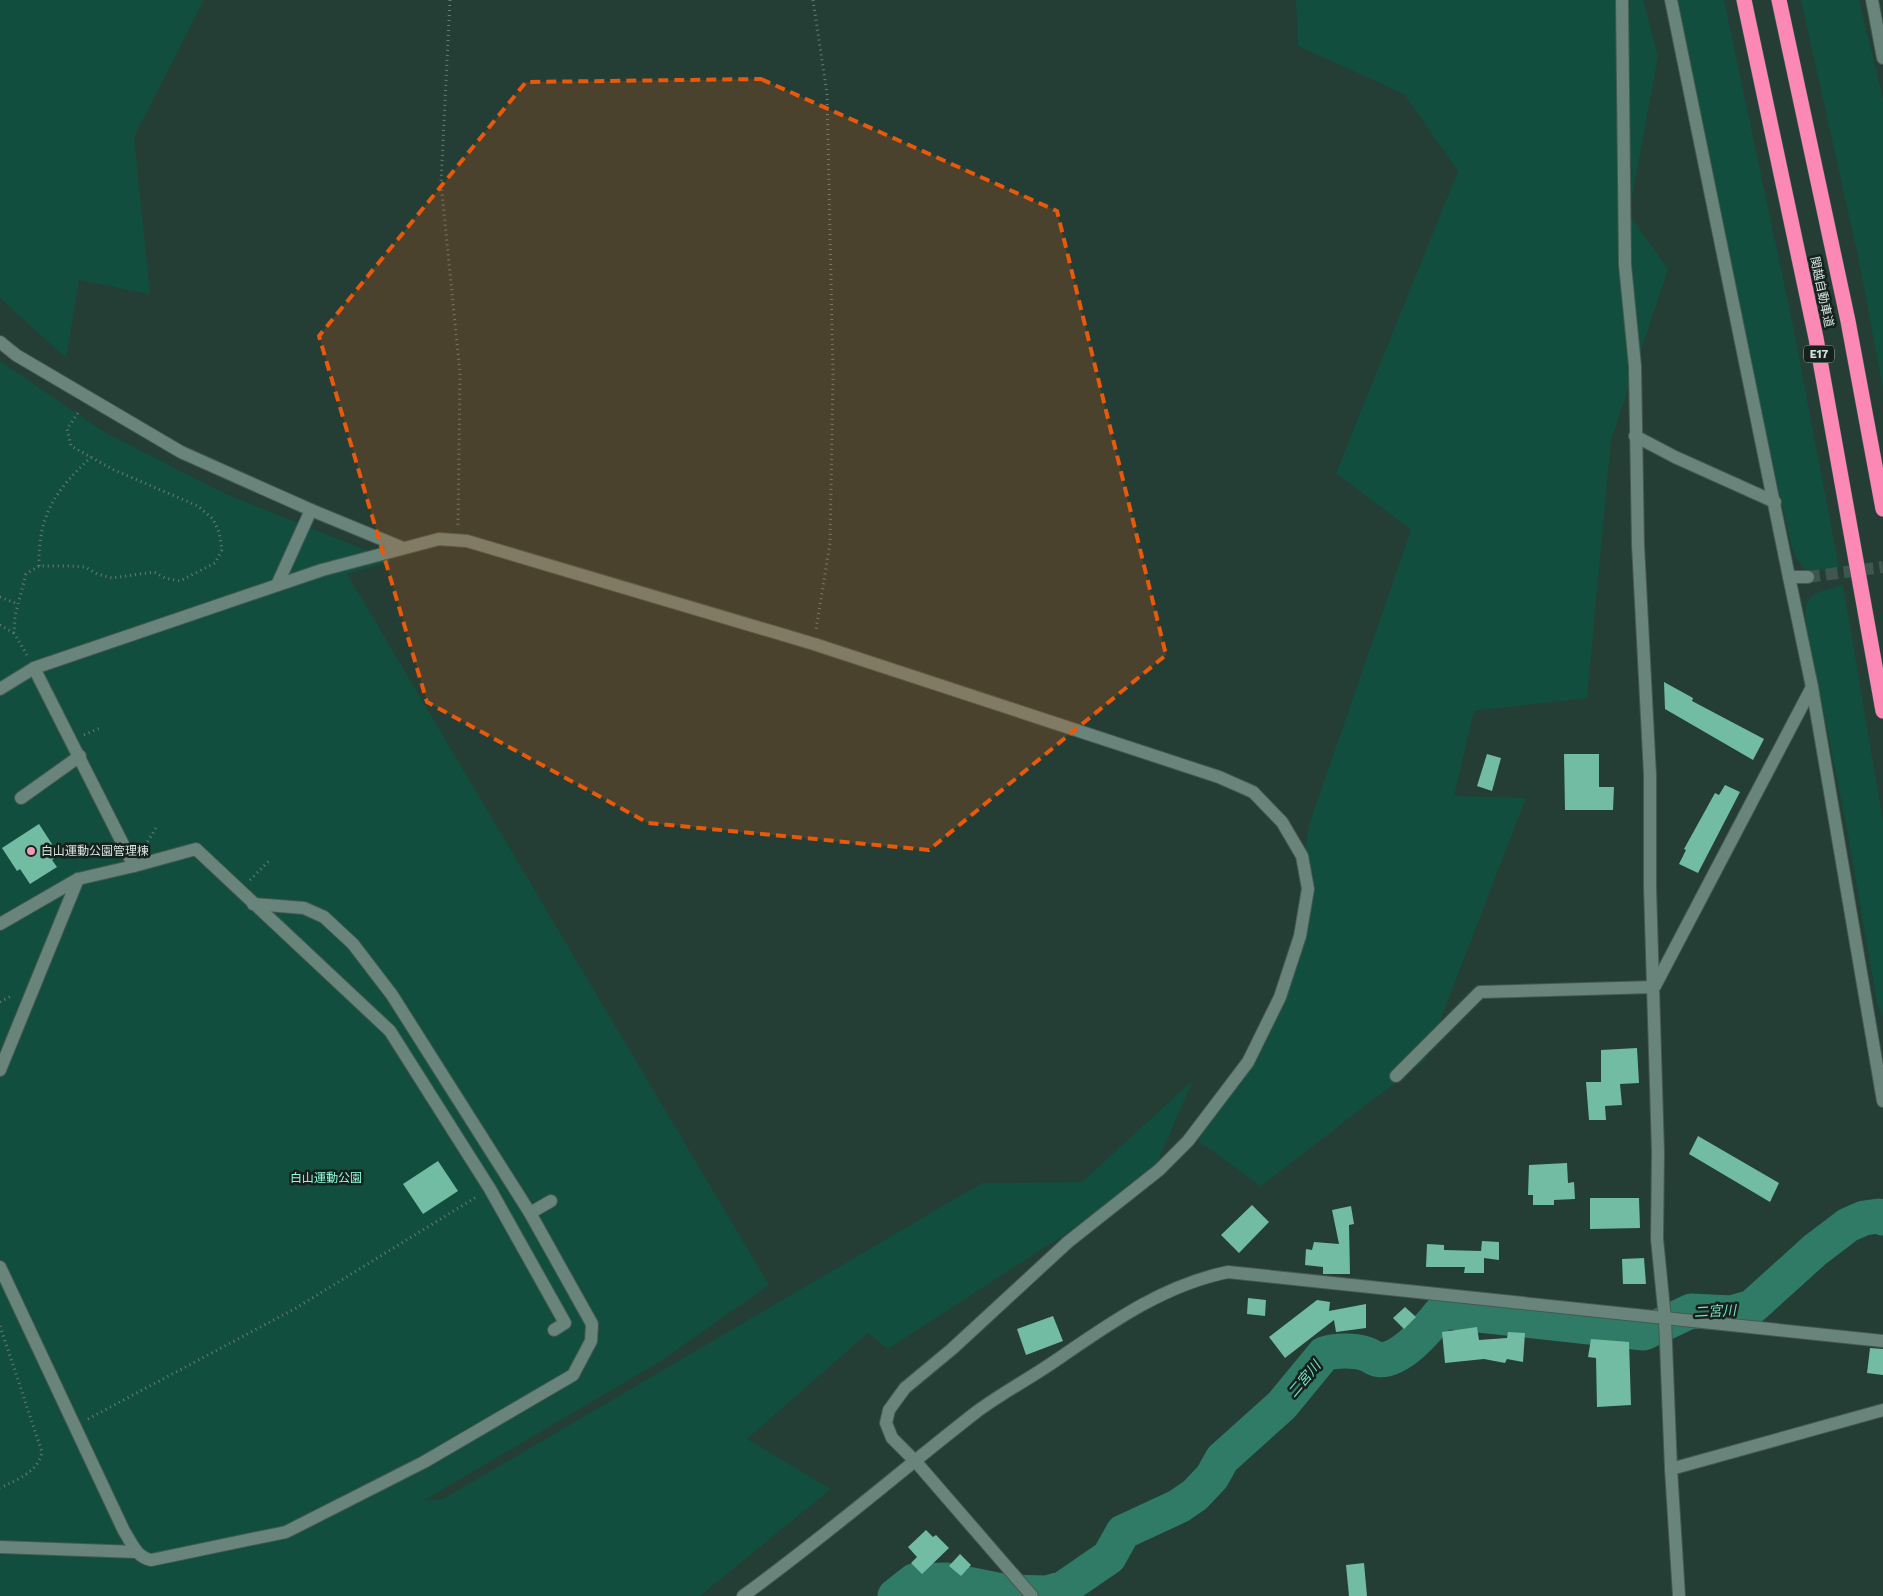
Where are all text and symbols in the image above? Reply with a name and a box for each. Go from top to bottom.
street label: 関越自動車道 [1808,255,1836,329]
road number: E17 [1804,346,1834,362]
place label: 白山運動公園管理棟 [41,844,149,858]
marker: 白山運動公園管理棟 [25,845,37,857]
park label: 白山運動公園 [290,1171,362,1185]
water label: 二宮川 [1694,1302,1738,1320]
water label: 二宮川 [1284,1356,1325,1400]

